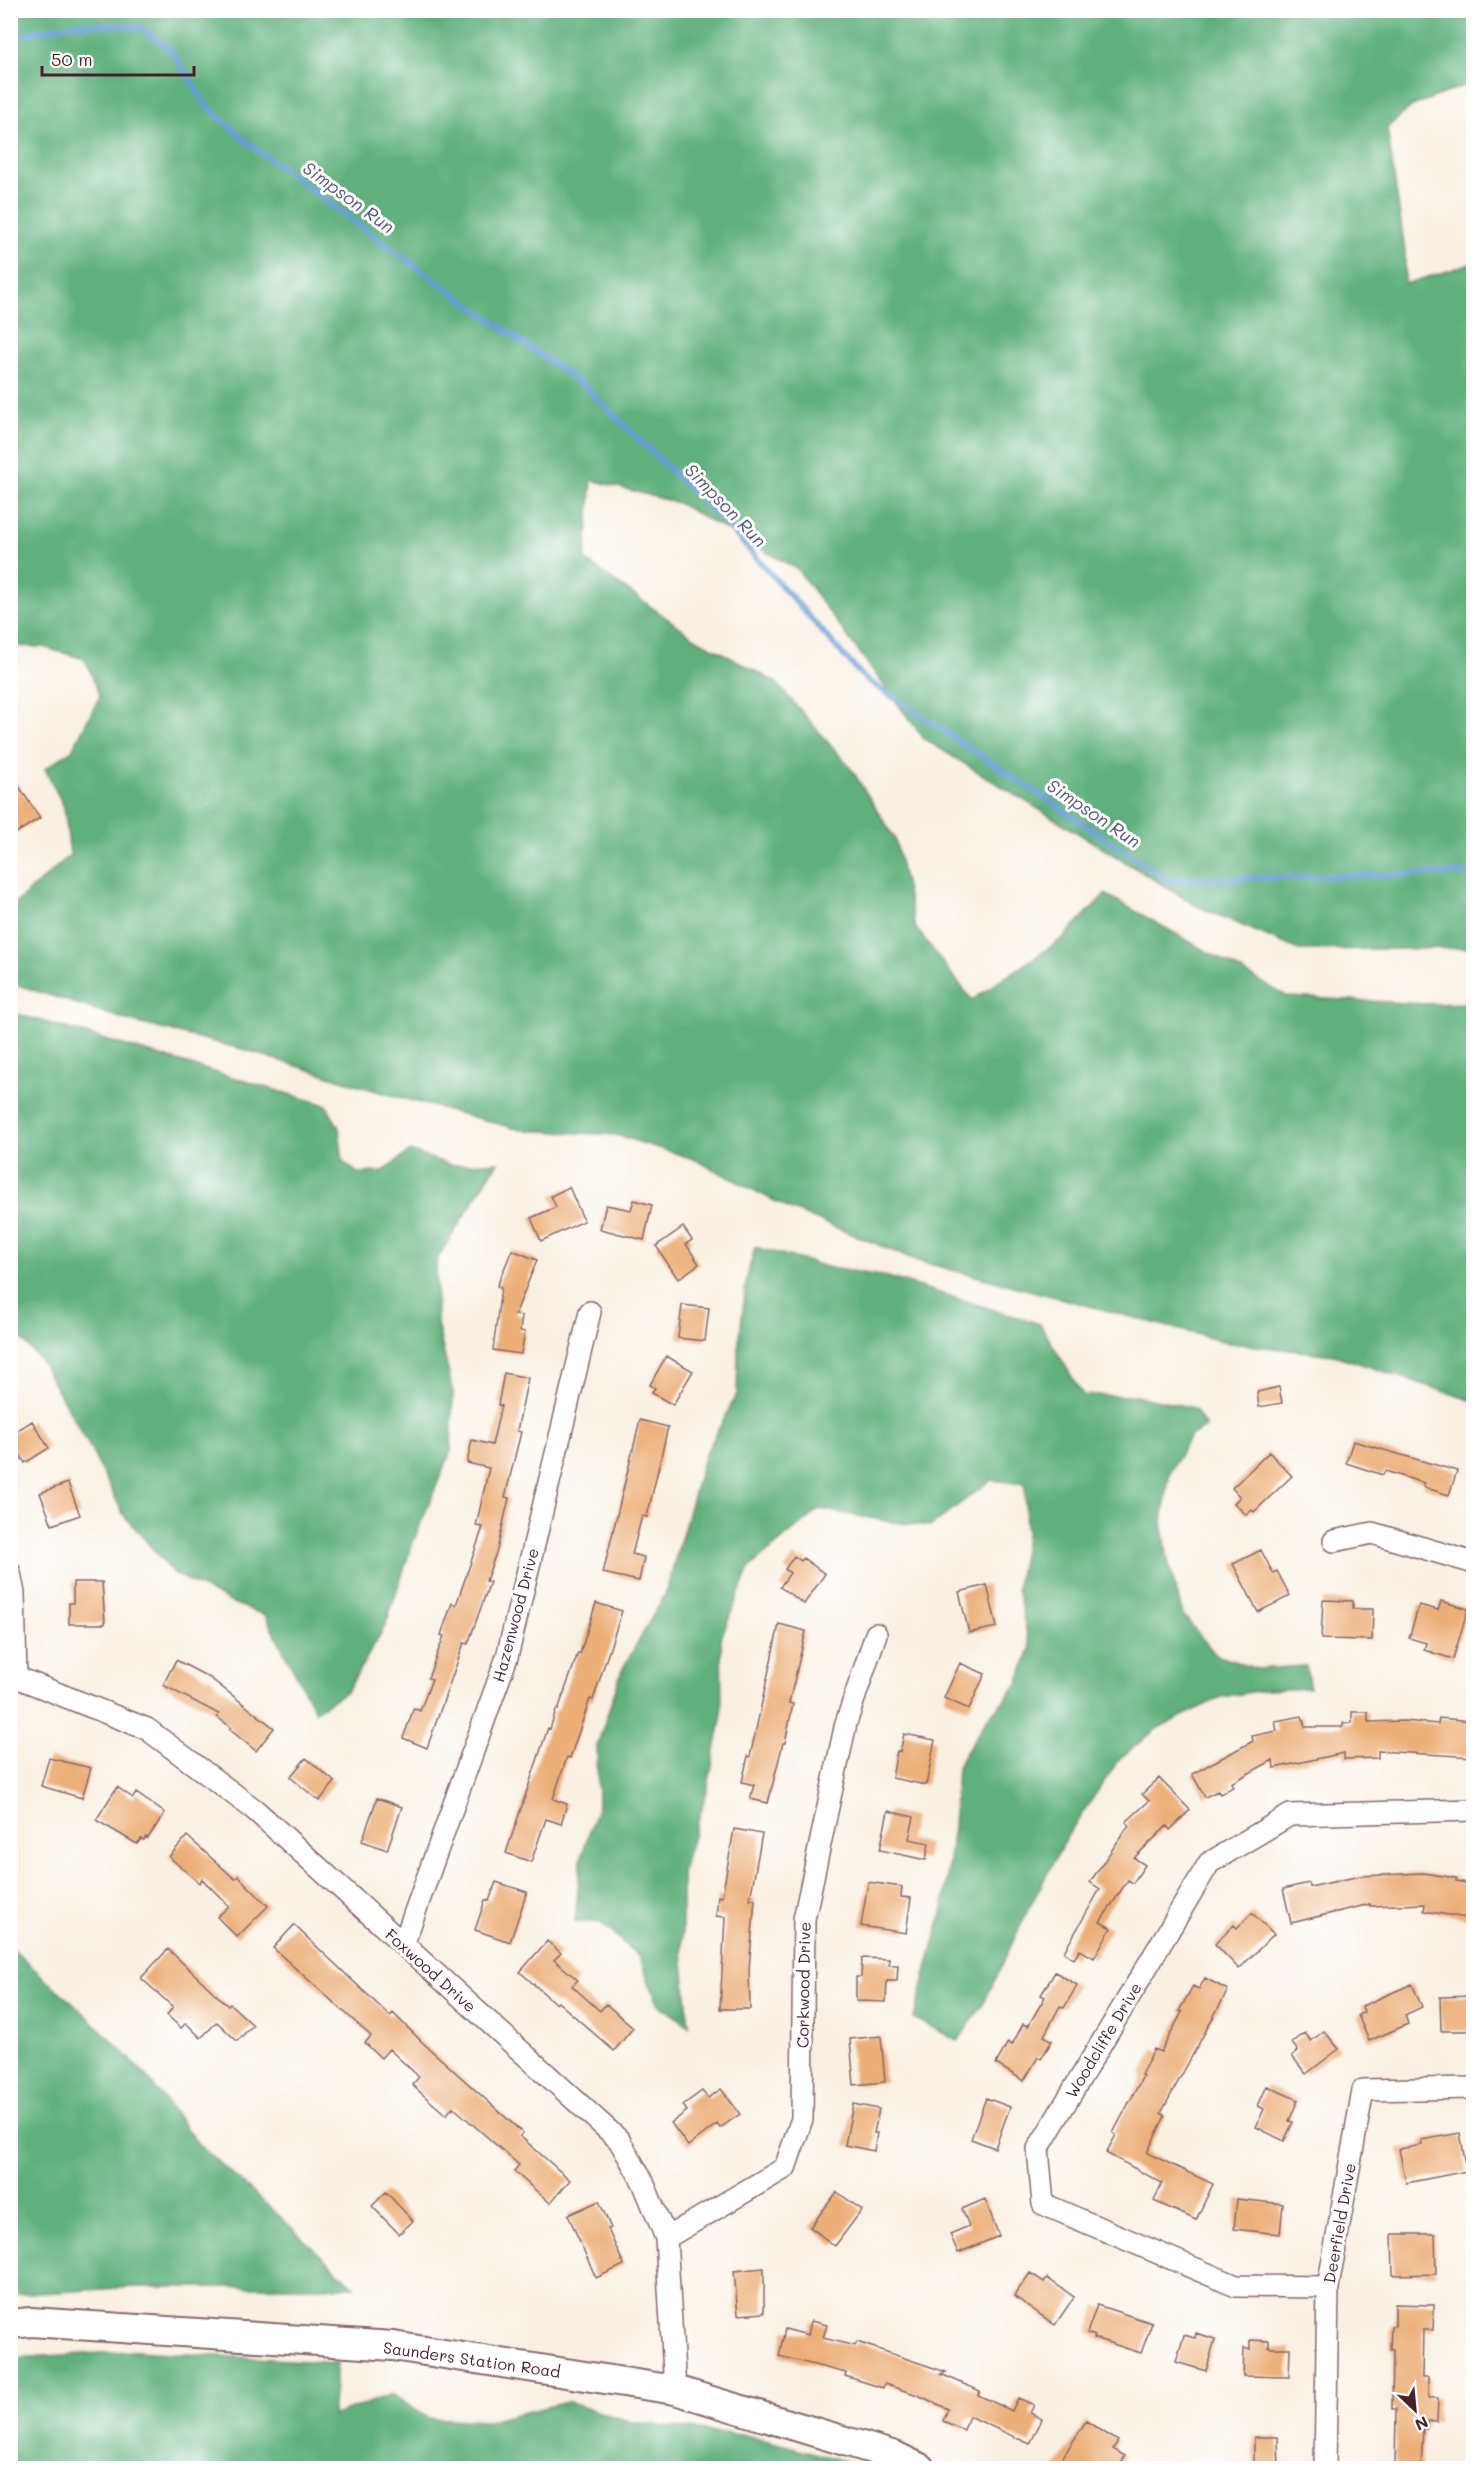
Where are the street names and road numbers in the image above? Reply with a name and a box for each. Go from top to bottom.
street label: Hazenwood Drive [487,1546,543,1684]
street label: Corkwood Drive [791,1922,815,2048]
street label: Foxwood Drive [381,1924,481,2016]
street label: Woodcliffe Drive [1060,1978,1146,2102]
street label: Deerfield Drive [1318,2161,1360,2285]
street label: Saunders Station Road [382,2336,562,2382]

